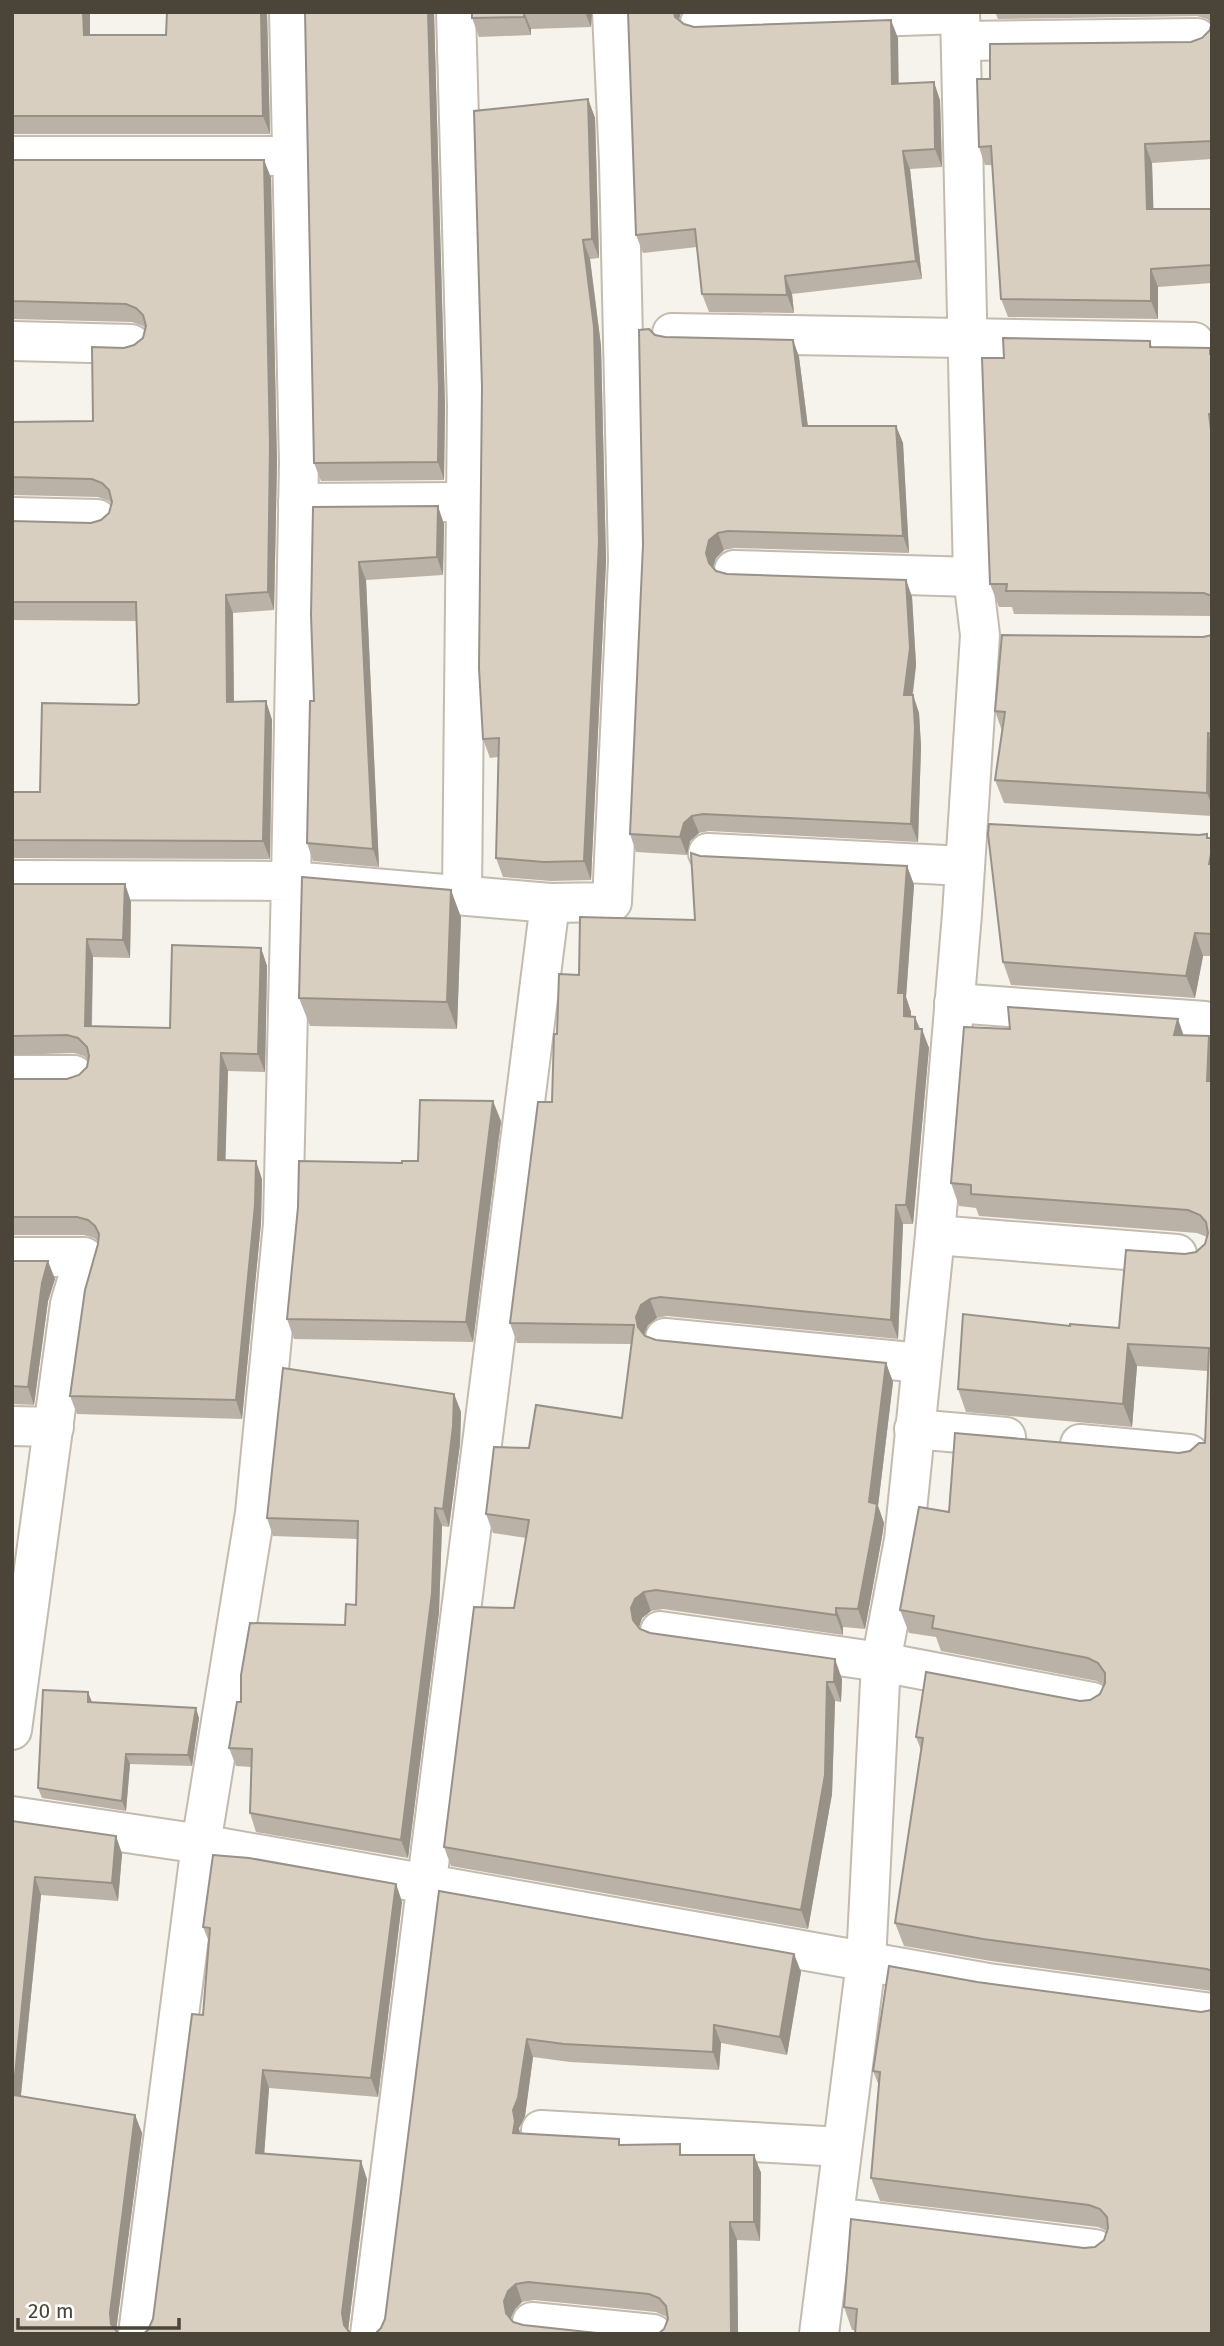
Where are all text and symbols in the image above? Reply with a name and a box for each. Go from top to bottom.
scale bar [18,2286,178,2330]
text: 20 m [28,2298,74,2324]

